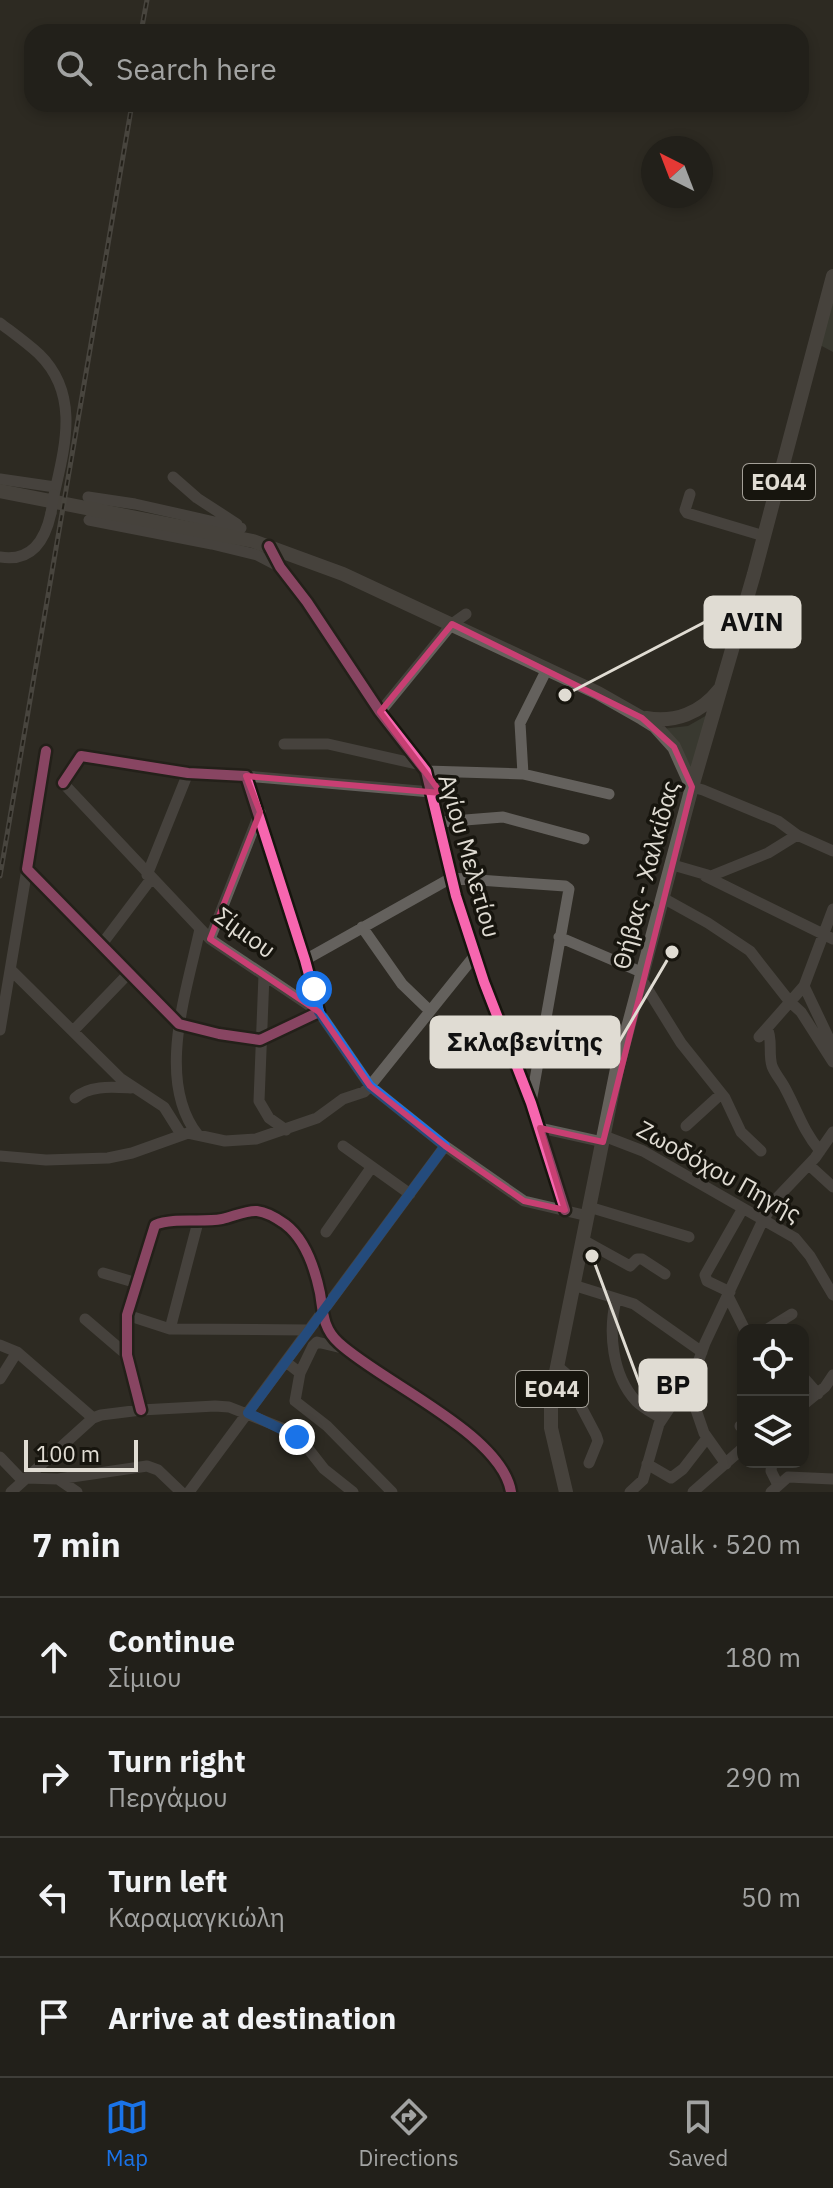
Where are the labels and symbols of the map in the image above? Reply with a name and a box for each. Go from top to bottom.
north arrow [641,136,713,208]
road number: ΕΟ44 [743,464,815,500]
callout: AVIN [705,597,800,647]
text: AVIN [720,604,784,638]
street label: Αγίου Μελετίου [431,770,509,941]
street label: Θήβας - Χαλκίδας [604,777,686,973]
street label: Σίμιου [209,899,283,965]
route start [296,971,332,1007]
callout: Σκλαβενίτης [431,1017,619,1067]
text: Σκλαβενίτης [447,1024,603,1058]
street label: Ζωοδόχου Πηγής [632,1113,807,1230]
callout: BP [640,1360,706,1410]
text: BP [656,1367,690,1401]
road number: ΕΟ44 [516,1371,588,1407]
route end [279,1419,315,1455]
scale bar [24,1436,138,1472]

